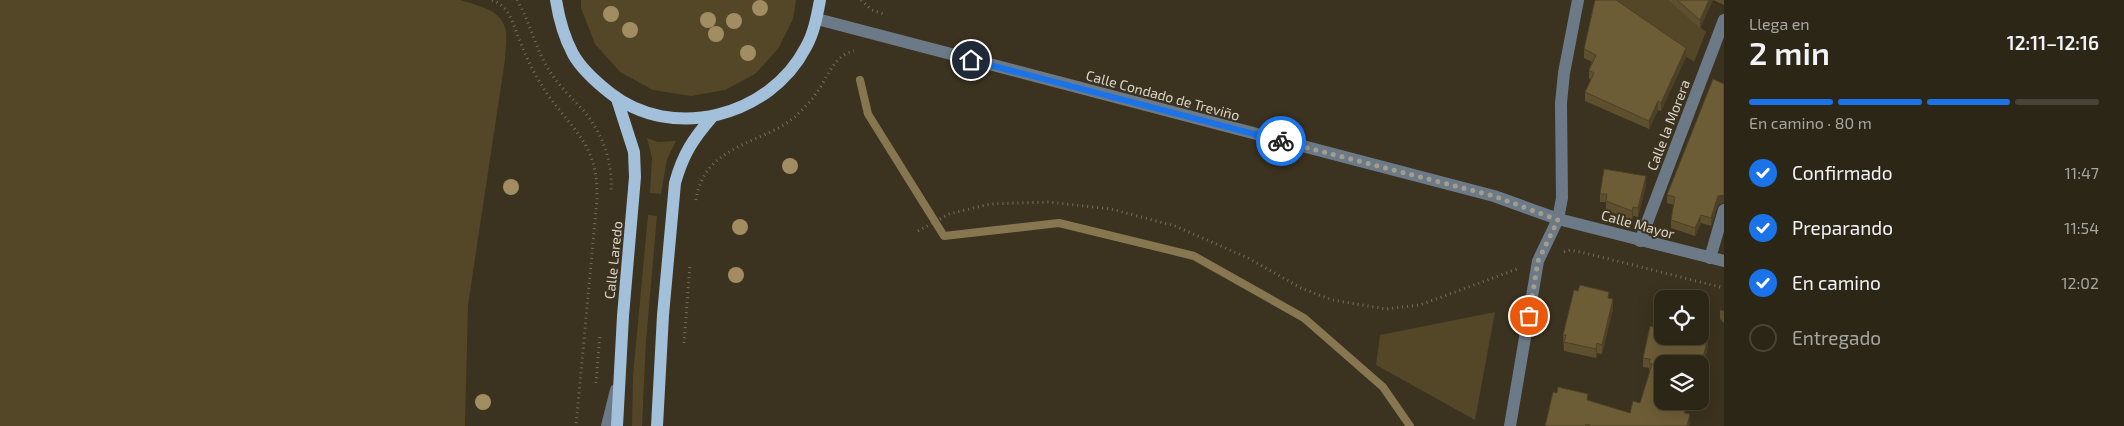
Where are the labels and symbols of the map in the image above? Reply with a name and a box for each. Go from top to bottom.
pin [950,39,992,81]
street label: Calle Condado de Treviño [1084,66,1242,124]
street label: Calle la Morera [1643,77,1693,173]
courier [1256,116,1306,166]
street label: Calle Mayor [1599,206,1677,242]
street label: Calle Laredo [600,220,626,300]
pin [1508,295,1550,337]

